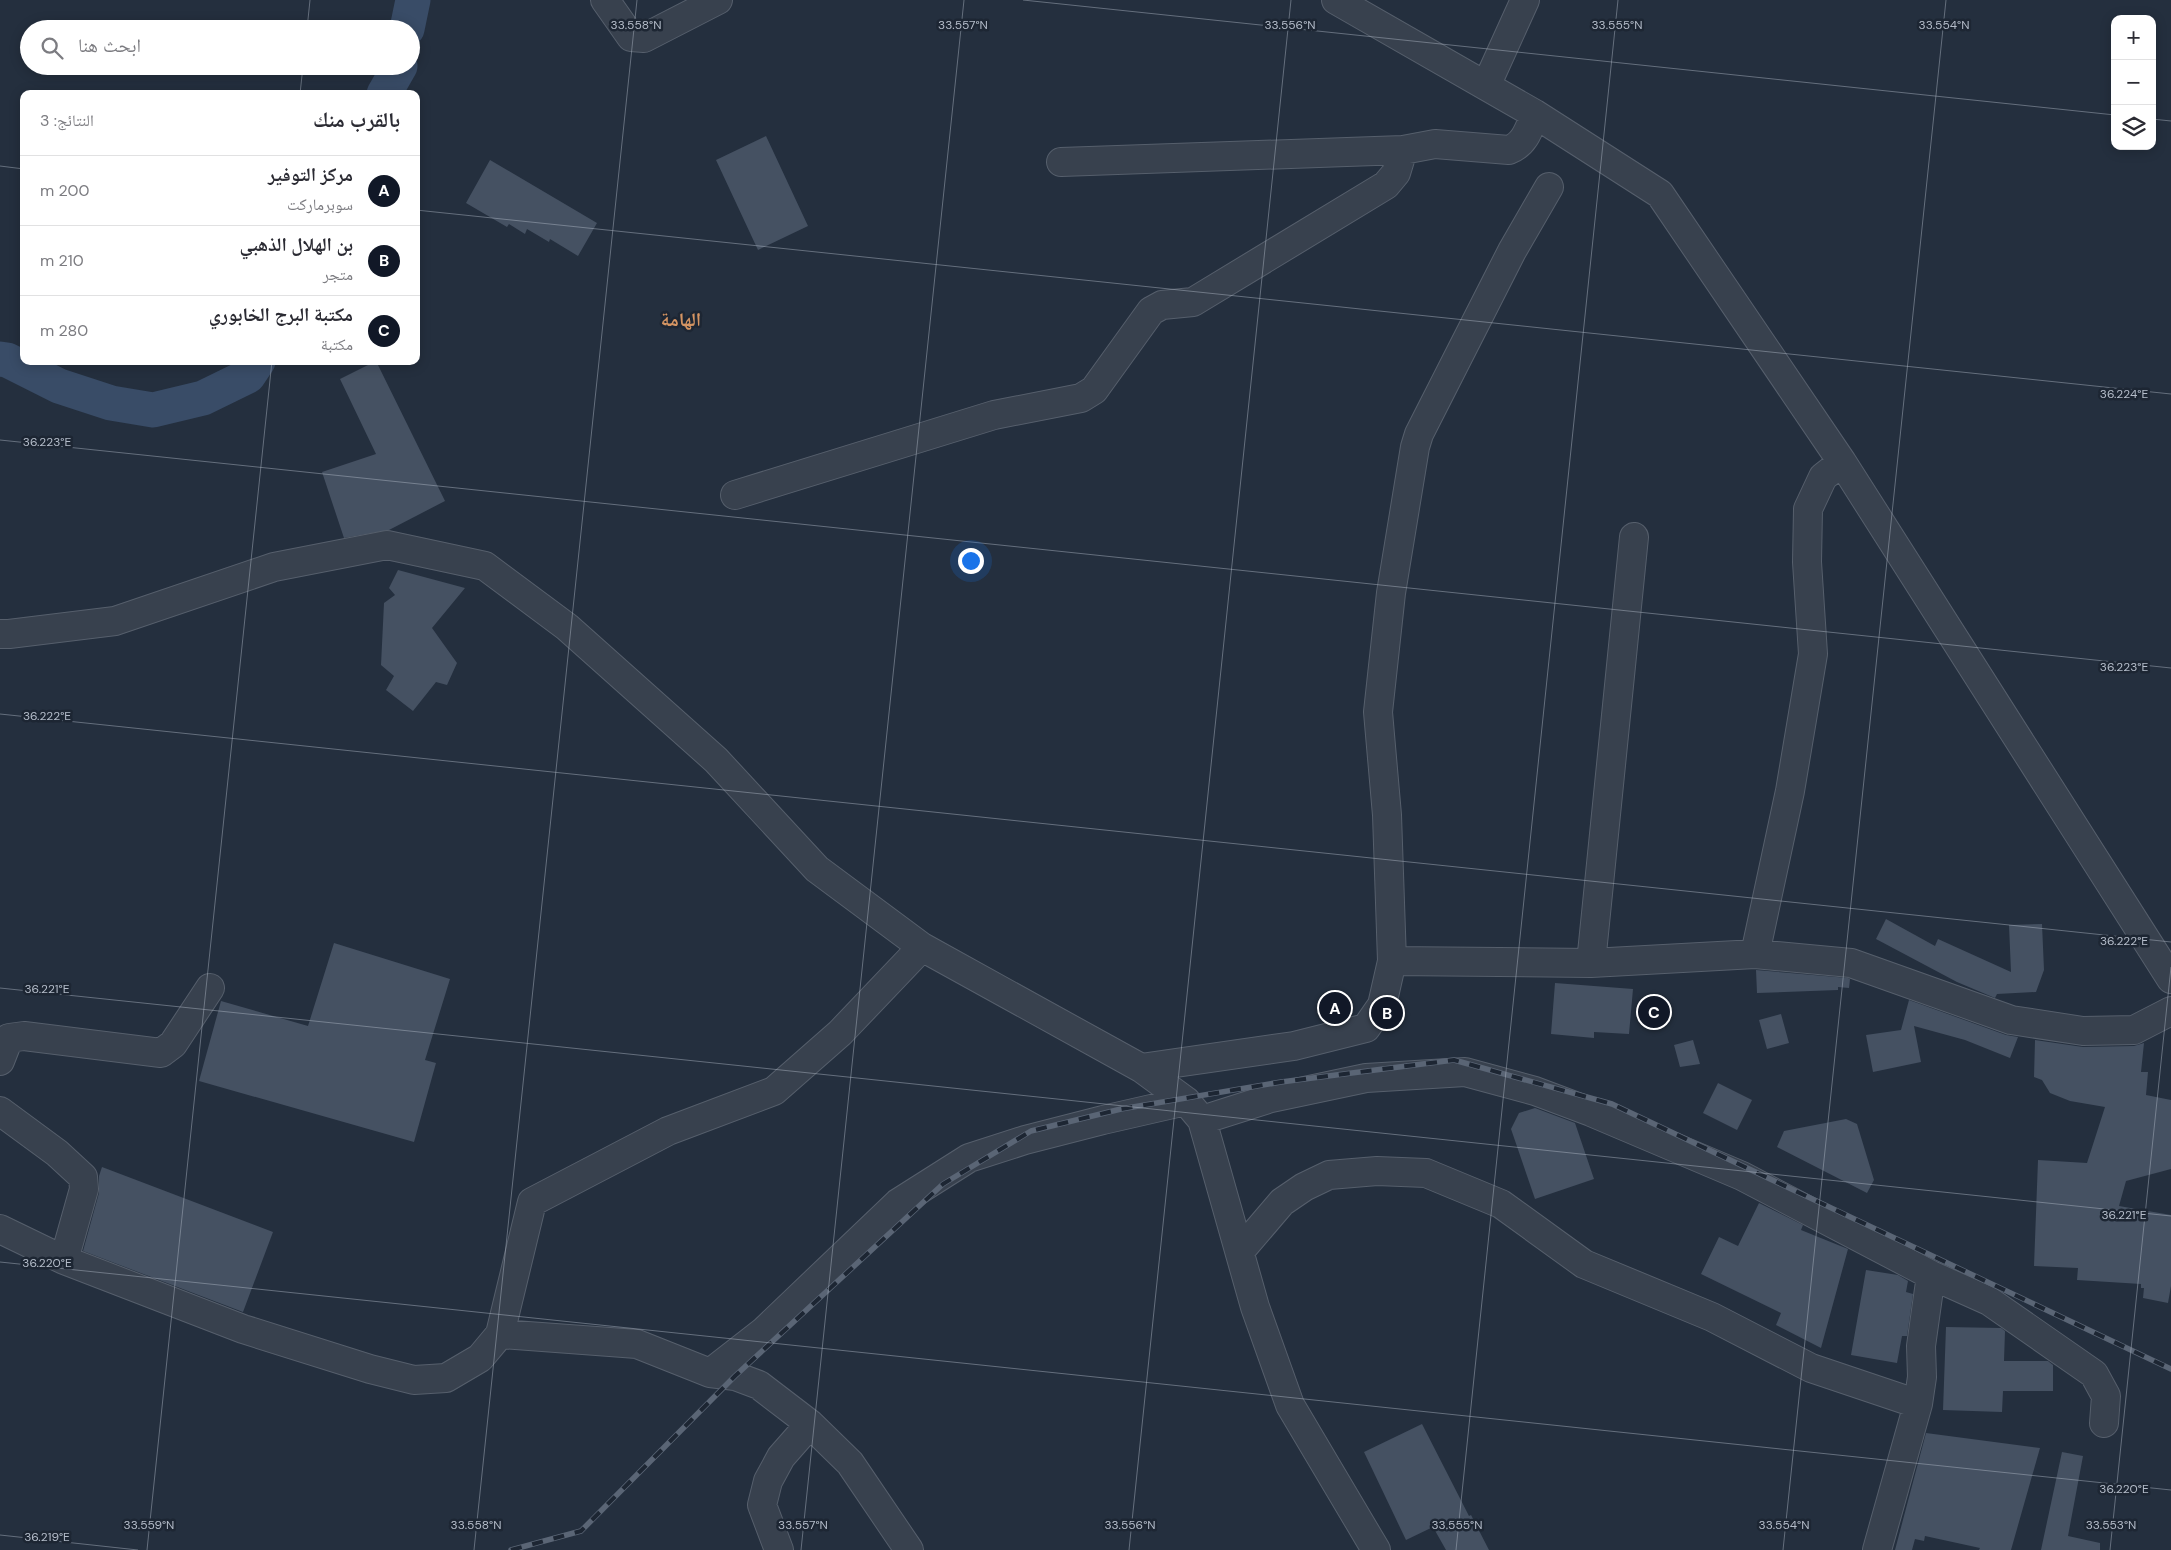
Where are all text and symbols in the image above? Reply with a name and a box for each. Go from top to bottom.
map controls [2111,15,2156,150]
button: + [2111,15,2156,60]
text: 33.558°N [611,17,661,33]
text: 33.557°N [938,17,988,33]
text: 33.556°N [1264,17,1316,33]
text: 33.555°N [1592,17,1642,33]
text: 33.554°N [1919,17,1969,33]
search box [20,20,420,75]
text: ابحث هنا [78,33,141,58]
icon: search [38,34,66,62]
button: − [2111,60,2156,105]
button: layers [2111,105,2156,150]
text: بالقرب منك [313,106,400,134]
text: النتائج: 3 [40,110,94,131]
text: مركز التوفير [268,162,353,187]
text: 200 m [40,180,89,201]
text: A [378,180,390,201]
text: سوبرماركت [287,194,353,215]
text: بن الهلال الذهبي [240,232,353,257]
text: 210 m [40,250,84,271]
text: B [379,250,389,271]
text: متجر [323,264,353,285]
text: مكتبة البرج الخابوري [209,302,353,327]
district label: الهامة [661,307,701,332]
text: 280 m [40,320,88,341]
text: C [378,320,390,341]
text: مكتبة [321,334,353,355]
text: 36.224°E [2100,386,2148,402]
text: 36.223°E [23,434,71,450]
your location [958,548,984,574]
text: 36.223°E [2100,659,2148,675]
text: 36.222°E [23,708,71,724]
text: 36.222°E [2100,933,2148,949]
text: 36.221°E [24,981,70,997]
pin: A [1319,989,1351,1027]
pin: C [1638,993,1670,1031]
pin: B [1371,994,1403,1032]
text: 36.221°E [2101,1207,2147,1223]
text: 36.220°E [22,1255,72,1271]
text: 36.220°E [2099,1481,2149,1497]
text: 33.559°N [124,1517,174,1533]
text: 33.558°N [451,1517,501,1533]
text: 33.557°N [778,1517,828,1533]
text: 33.556°N [1104,1517,1156,1533]
text: 33.555°N [1432,1517,1482,1533]
text: 33.554°N [1759,1517,1809,1533]
text: 33.553°N [2086,1517,2136,1533]
text: 36.219°E [24,1529,70,1545]

